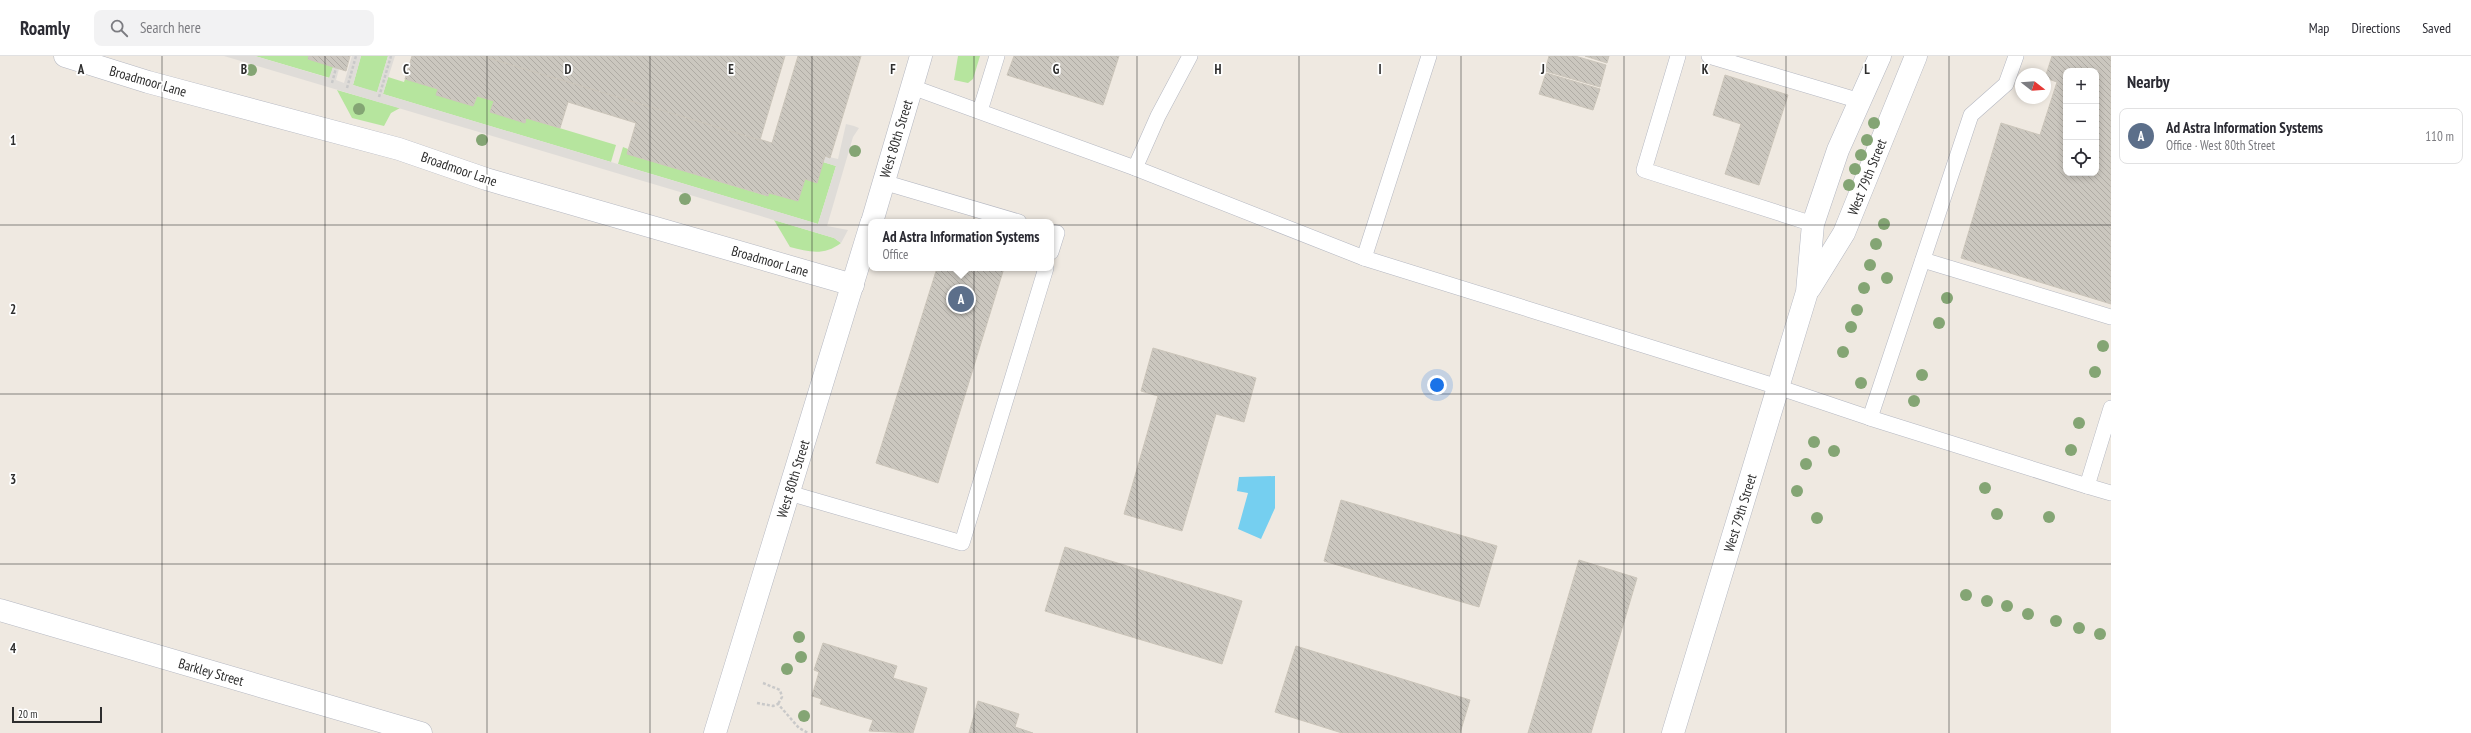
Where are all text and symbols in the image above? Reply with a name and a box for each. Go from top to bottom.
search box [94,10,374,46]
text: Roamly [20,16,70,40]
icon: search [108,17,130,39]
text: Search here [140,18,201,37]
text: Map [2309,19,2329,37]
text: Directions [2351,19,2400,37]
text: Saved [2422,19,2451,37]
text: A [77,61,85,78]
street label: Broadmoor Lane [107,61,189,101]
text: B [241,61,247,78]
text: C [403,61,409,78]
text: D [565,61,572,78]
text: E [728,61,734,78]
text: F [890,61,896,78]
text: G [1053,61,1060,78]
text: H [1215,61,1222,78]
text: I [1378,61,1382,78]
text: J [1540,61,1545,78]
text: K [1702,61,1709,78]
text: L [1864,61,1870,78]
north arrow [2015,68,2051,104]
map controls [2063,68,2099,176]
button: + [2063,68,2099,104]
text: Nearby [2127,71,2170,93]
street label: West 80th Street [876,98,916,180]
button: − [2063,104,2099,140]
text: Ad Astra Information Systems [2166,118,2323,137]
text: A [2138,128,2144,145]
text: 110 m [2425,128,2454,145]
text: 1 [10,132,16,149]
street label: West 79th Street [1844,136,1891,218]
text: Office · West 80th Street [2166,137,2275,154]
button: locate [2063,140,2099,176]
street label: Broadmoor Lane [419,148,500,190]
popup [868,219,1054,271]
text: Ad Astra Information Systems [882,227,1040,246]
street label: Broadmoor Lane [729,241,811,281]
text: Office [882,246,908,263]
pin: A [948,284,974,314]
text: 2 [10,301,16,318]
your location [1427,375,1447,395]
street label: West 80th Street [773,438,813,520]
text: 3 [10,471,16,488]
street label: West 79th Street [1720,472,1760,554]
text: 4 [10,640,17,657]
street label: Barkley Street [176,654,246,690]
scale bar [12,705,102,724]
text: 20 m [18,707,37,721]

